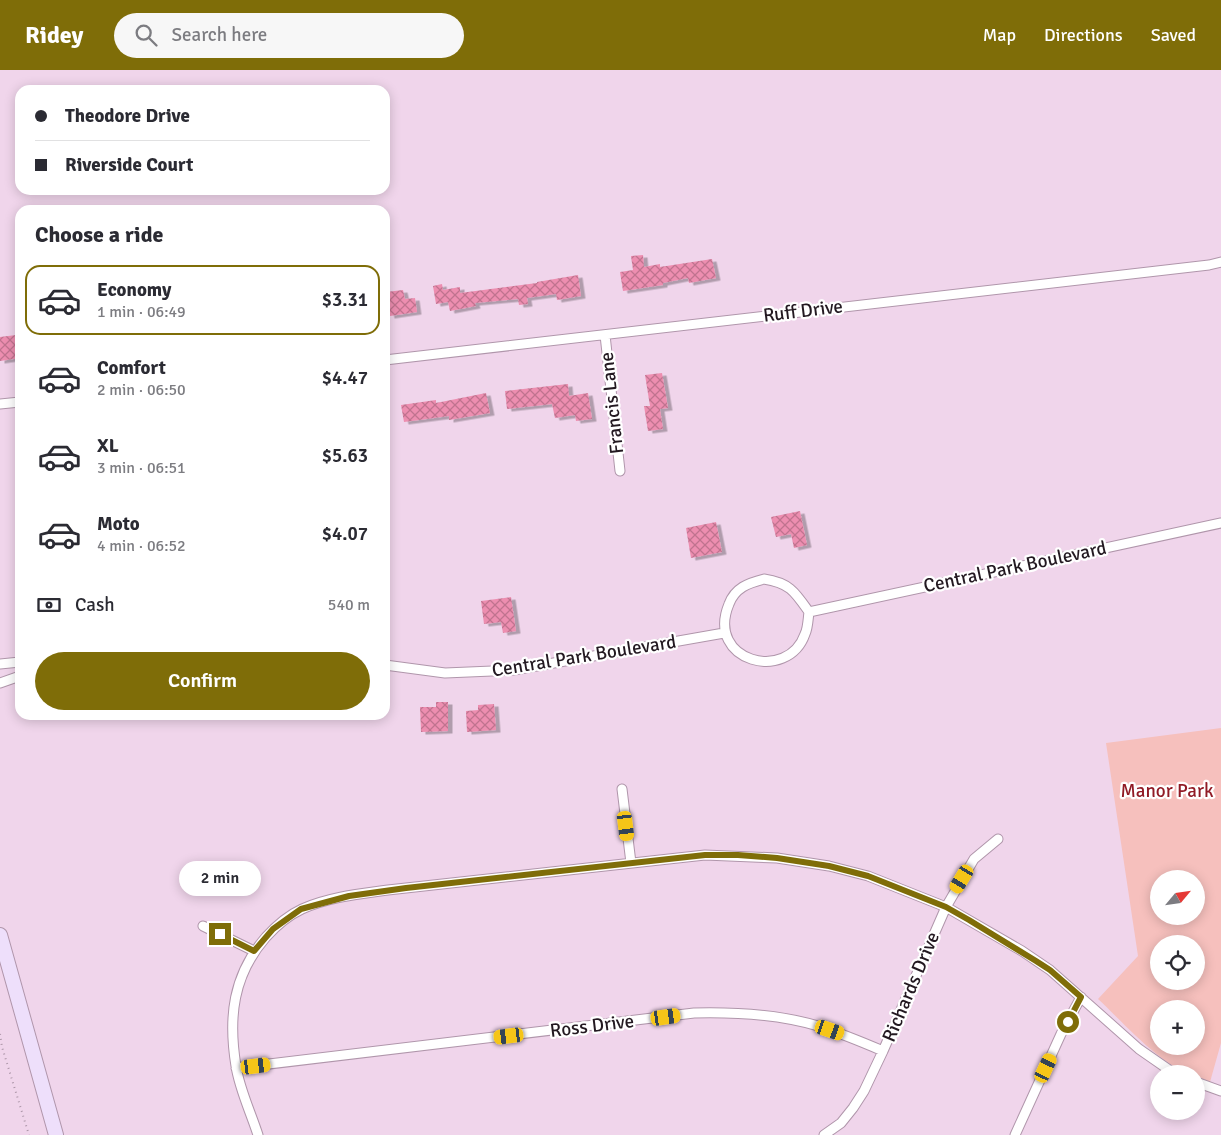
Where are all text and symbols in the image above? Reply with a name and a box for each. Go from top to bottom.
search box [114,13,464,58]
text: Ridey [25,20,84,50]
icon: search [132,21,160,49]
text: Search here [172,23,267,47]
text: Map [983,24,1016,46]
text: Directions [1044,24,1123,46]
text: Saved [1151,24,1196,46]
text: Theodore Drive [65,104,190,128]
text: Riverside Court [65,153,193,177]
text: Choose a ride [35,221,163,248]
icon: car [37,278,82,323]
text: Economy [97,278,171,302]
text: $3.31 [322,288,368,312]
street label: Ruff Drive [762,294,844,328]
text: 1 min · 06:49 [97,302,186,322]
street label: Francis Lane [595,351,629,455]
icon: car [37,356,82,401]
text: Comfort [97,356,166,380]
text: $4.47 [322,366,368,390]
text: 2 min · 06:50 [97,380,186,400]
icon: car [37,434,82,479]
text: XL [97,434,119,458]
text: $5.63 [322,444,368,468]
text: 3 min · 06:51 [97,458,186,478]
icon: car [37,512,82,557]
text: Moto [97,512,140,536]
text: $4.07 [322,522,368,546]
text: 4 min · 06:52 [97,536,186,556]
street label: Central Park Boulevard [921,536,1109,598]
icon: cash [35,591,63,619]
text: Cash [75,593,115,617]
text: 540 m [328,595,370,615]
street label: Central Park Boulevard [490,630,678,682]
button: Confirm [35,652,370,710]
park label: Manor Park [1121,779,1214,803]
car [616,810,635,842]
callout: 2 min [179,862,261,896]
car [947,862,976,896]
text: 2 min [201,868,239,888]
north arrow [1150,870,1205,925]
map controls [1150,870,1205,1120]
route end [209,923,231,945]
street label: Richards Drive [877,928,945,1046]
button: locate [1150,935,1205,990]
button: + [1150,1000,1205,1055]
car [650,1007,681,1027]
street label: Ross Drive [549,1009,635,1043]
route start [1057,1011,1079,1033]
car [813,1018,846,1042]
car [493,1027,524,1045]
car [1032,1051,1059,1085]
car [240,1057,271,1075]
button: − [1150,1065,1205,1120]

